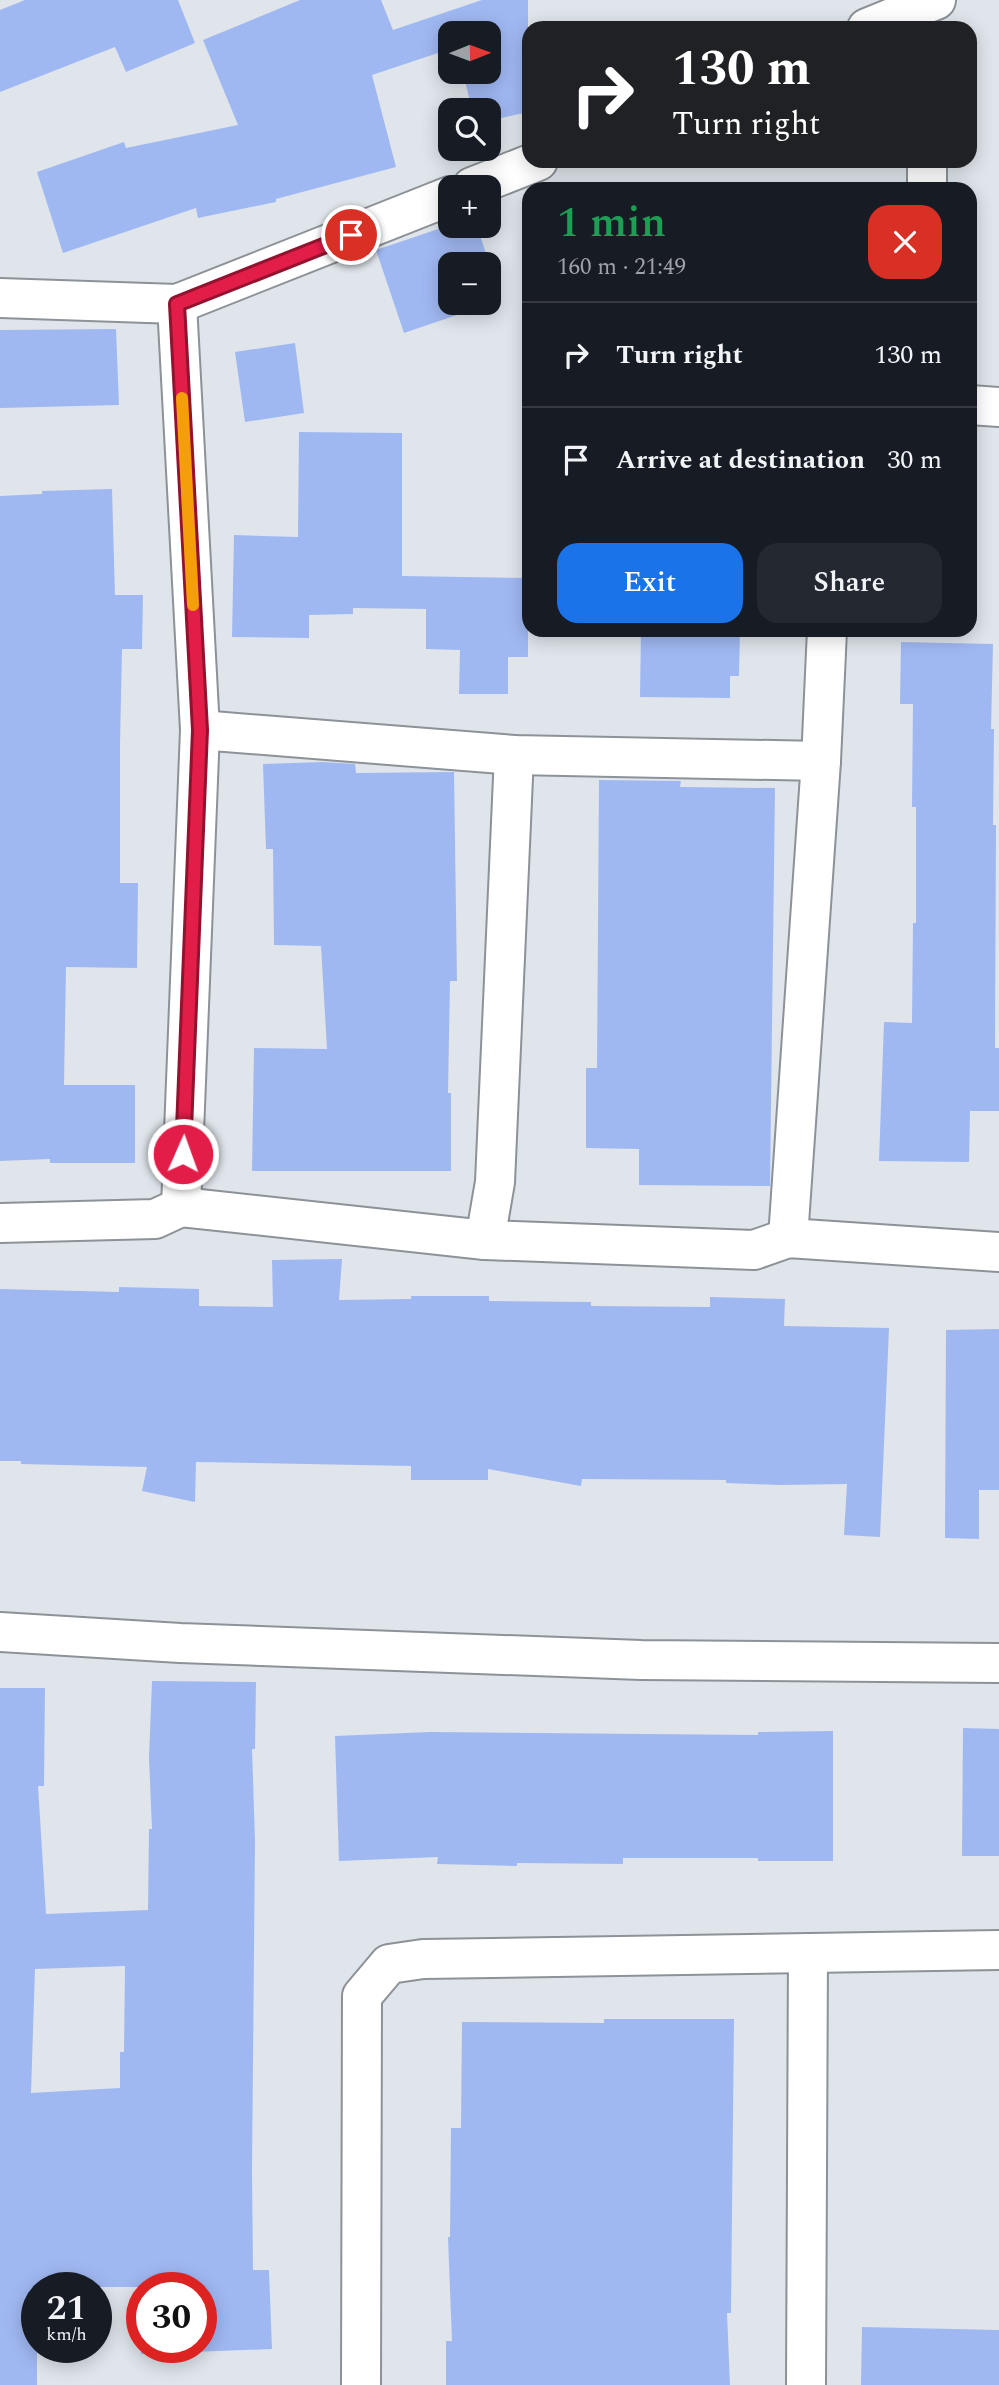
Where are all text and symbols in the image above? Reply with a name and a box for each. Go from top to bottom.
north arrow [438,21,500,84]
map controls [438,21,501,315]
text: 130 m [672,32,811,107]
icon: right [557,49,648,140]
button: search [438,98,501,161]
text: Turn right [672,100,820,149]
button: + [438,175,501,238]
text: 1 min [557,192,666,255]
pin [321,205,381,265]
button: close [868,205,942,279]
icon: arrive [332,216,370,254]
text: 160 m · 21:49 [557,250,686,285]
button: − [438,252,501,315]
text: Turn right [616,335,743,375]
text: 130 m [874,335,942,375]
icon: right [557,336,595,374]
text: Arrive at destination [616,440,865,480]
text: 30 m [887,440,942,480]
icon: arrive [557,441,595,479]
button: Exit [557,543,743,623]
button: Share [757,543,942,623]
position arrow [146,1117,220,1191]
speed limit sign: 30 [126,2272,217,2363]
text: 21 [47,2282,86,2335]
text: km/h [46,2321,87,2348]

